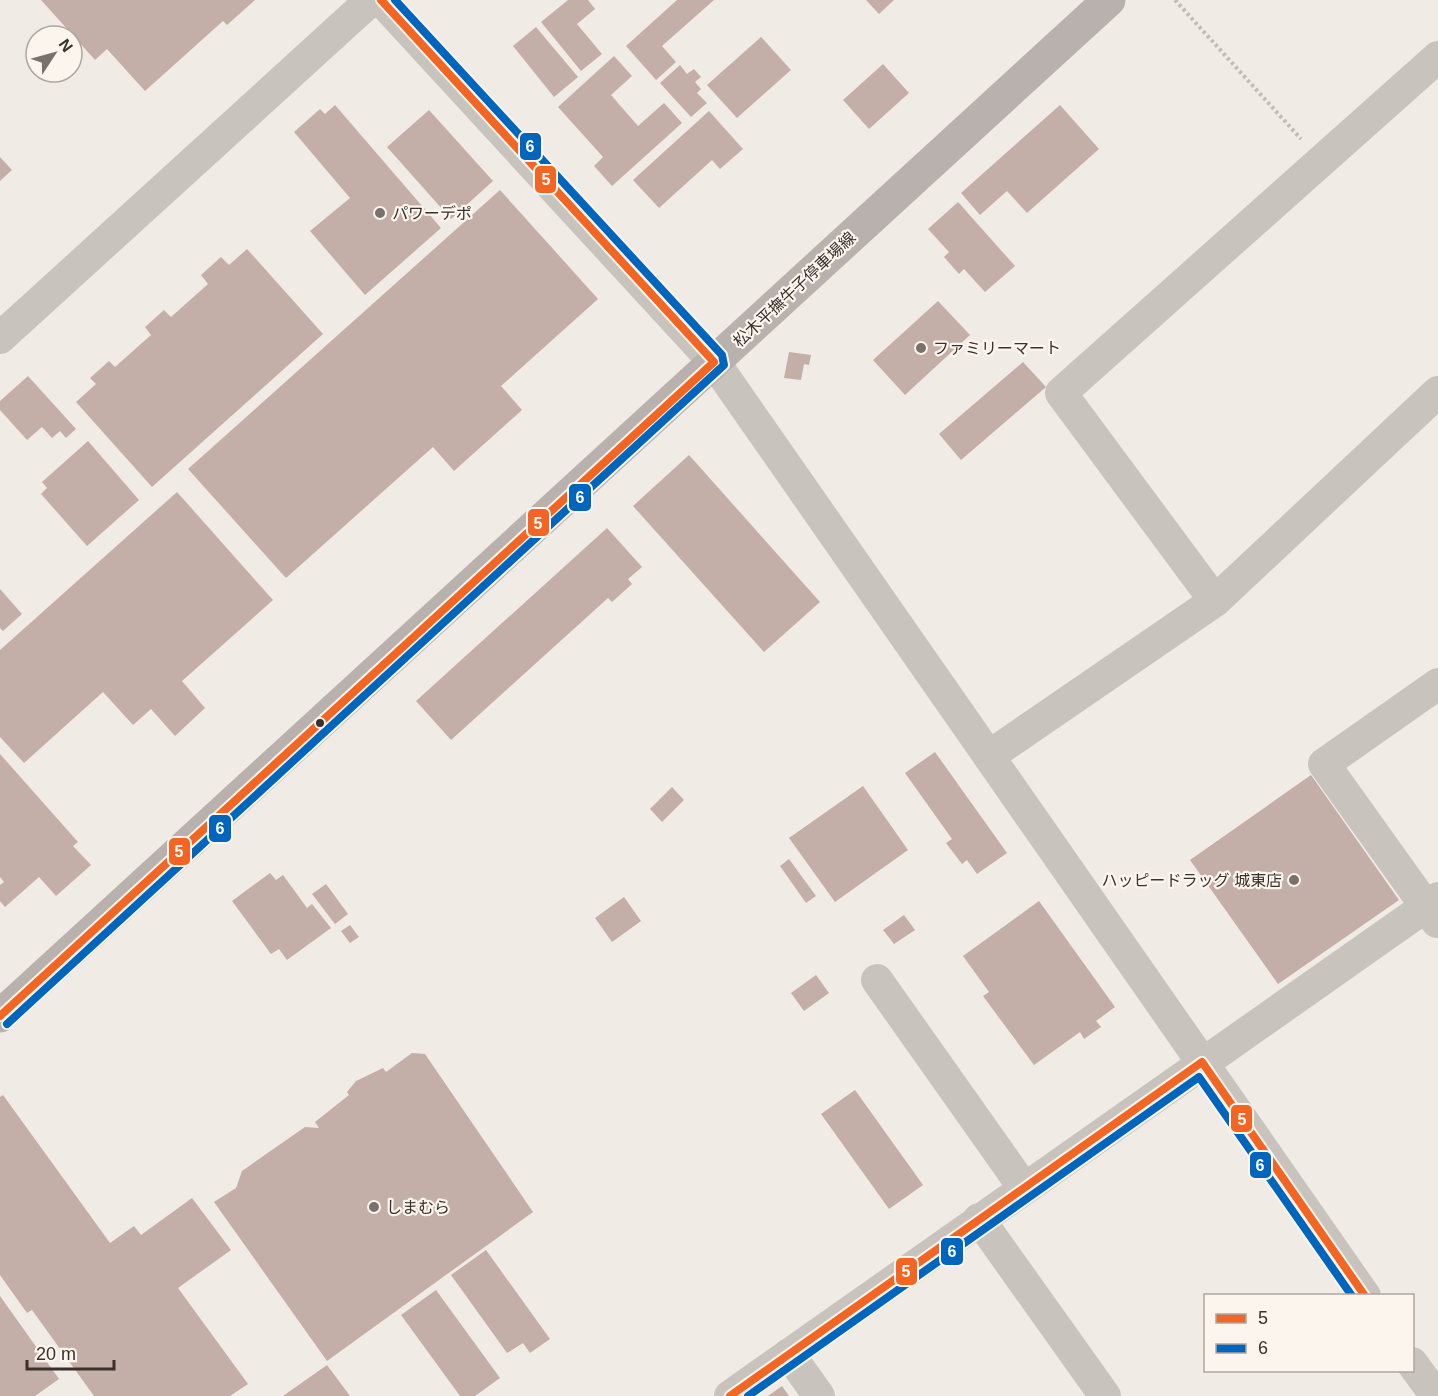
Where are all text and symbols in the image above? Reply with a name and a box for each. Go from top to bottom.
north arrow [24,24,84,84]
text: N [55,36,76,55]
line badge: 6 [519,132,542,161]
text: 6 [526,138,535,155]
line badge: 5 [534,165,557,194]
text: 5 [542,171,551,188]
place label: パワーデポ [392,205,472,222]
marker: パワーデポ [373,206,387,220]
street label: 松木平撫牛子停車場線 [730,229,859,350]
place label: ファミリーマート [933,340,1061,357]
marker: ファミリーマート [914,341,928,355]
line badge: 6 [568,483,592,512]
text: 6 [576,489,585,506]
line badge: 5 [527,508,550,537]
text: 5 [534,515,543,532]
unlabelled marker [314,717,326,729]
line badge: 6 [208,814,232,843]
text: 6 [216,820,225,837]
line badge: 5 [168,837,191,866]
text: 5 [175,843,184,860]
place label: ハッピードラッグ 城東店 [1102,872,1282,889]
marker: ハッピードラッグ 城東店 [1287,873,1301,887]
line badge: 5 [1230,1104,1253,1133]
text: 5 [1238,1111,1247,1128]
line badge: 6 [1249,1151,1272,1179]
text: 6 [1256,1157,1265,1174]
place label: しまむら [386,1199,450,1216]
marker: しまむら [367,1200,381,1214]
line badge: 6 [940,1237,964,1266]
text: 6 [948,1243,957,1260]
line badge: 5 [895,1257,918,1286]
text: 5 [902,1263,911,1280]
legend [1204,1294,1414,1372]
text: 5 [1258,1308,1268,1328]
scale bar [27,1333,114,1371]
text: 6 [1258,1338,1268,1358]
text: 20 m [36,1344,76,1364]

